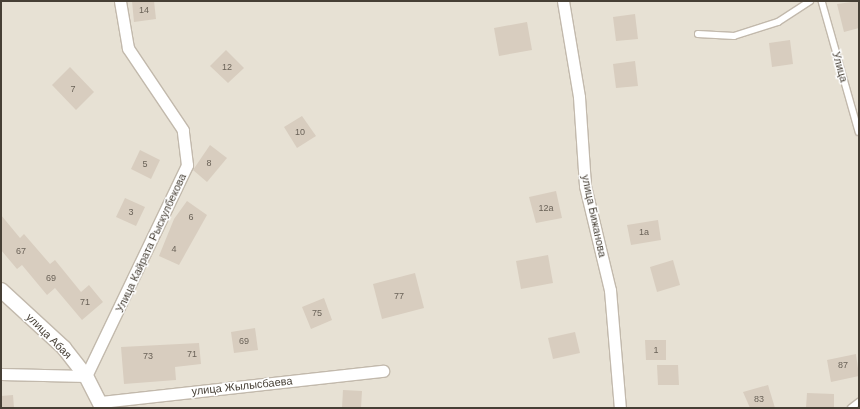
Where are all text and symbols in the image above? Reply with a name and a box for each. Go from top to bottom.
house number: 14 [139,5,149,15]
street label: Улица [829,50,851,84]
house number: 12 [222,62,232,72]
house number: 7 [70,84,76,94]
house number: 10 [295,127,305,137]
house number: 8 [206,158,212,168]
house number: 5 [142,159,148,169]
street label: Улица Кайрата Рыскулбекова [113,172,189,314]
street label: улица Бижанова [579,173,609,259]
house number: 12а [538,203,554,213]
house number: 3 [128,207,134,217]
house number: 6 [188,212,194,222]
house number: 1а [639,227,649,237]
house number: 4 [171,244,177,254]
house number: 67 [16,246,26,256]
house number: 69 [46,273,56,283]
house number: 77 [394,291,404,301]
house number: 71 [80,297,90,307]
house number: 75 [312,308,322,318]
street label: улица Абая [24,311,74,361]
house number: 69 [239,336,249,346]
house number: 1 [653,345,659,355]
house number: 71 [187,349,197,359]
house number: 73 [143,351,153,361]
house number: 87 [838,360,848,370]
street label: улица Жылысбаева [191,374,293,398]
house number: 83 [754,394,764,404]

